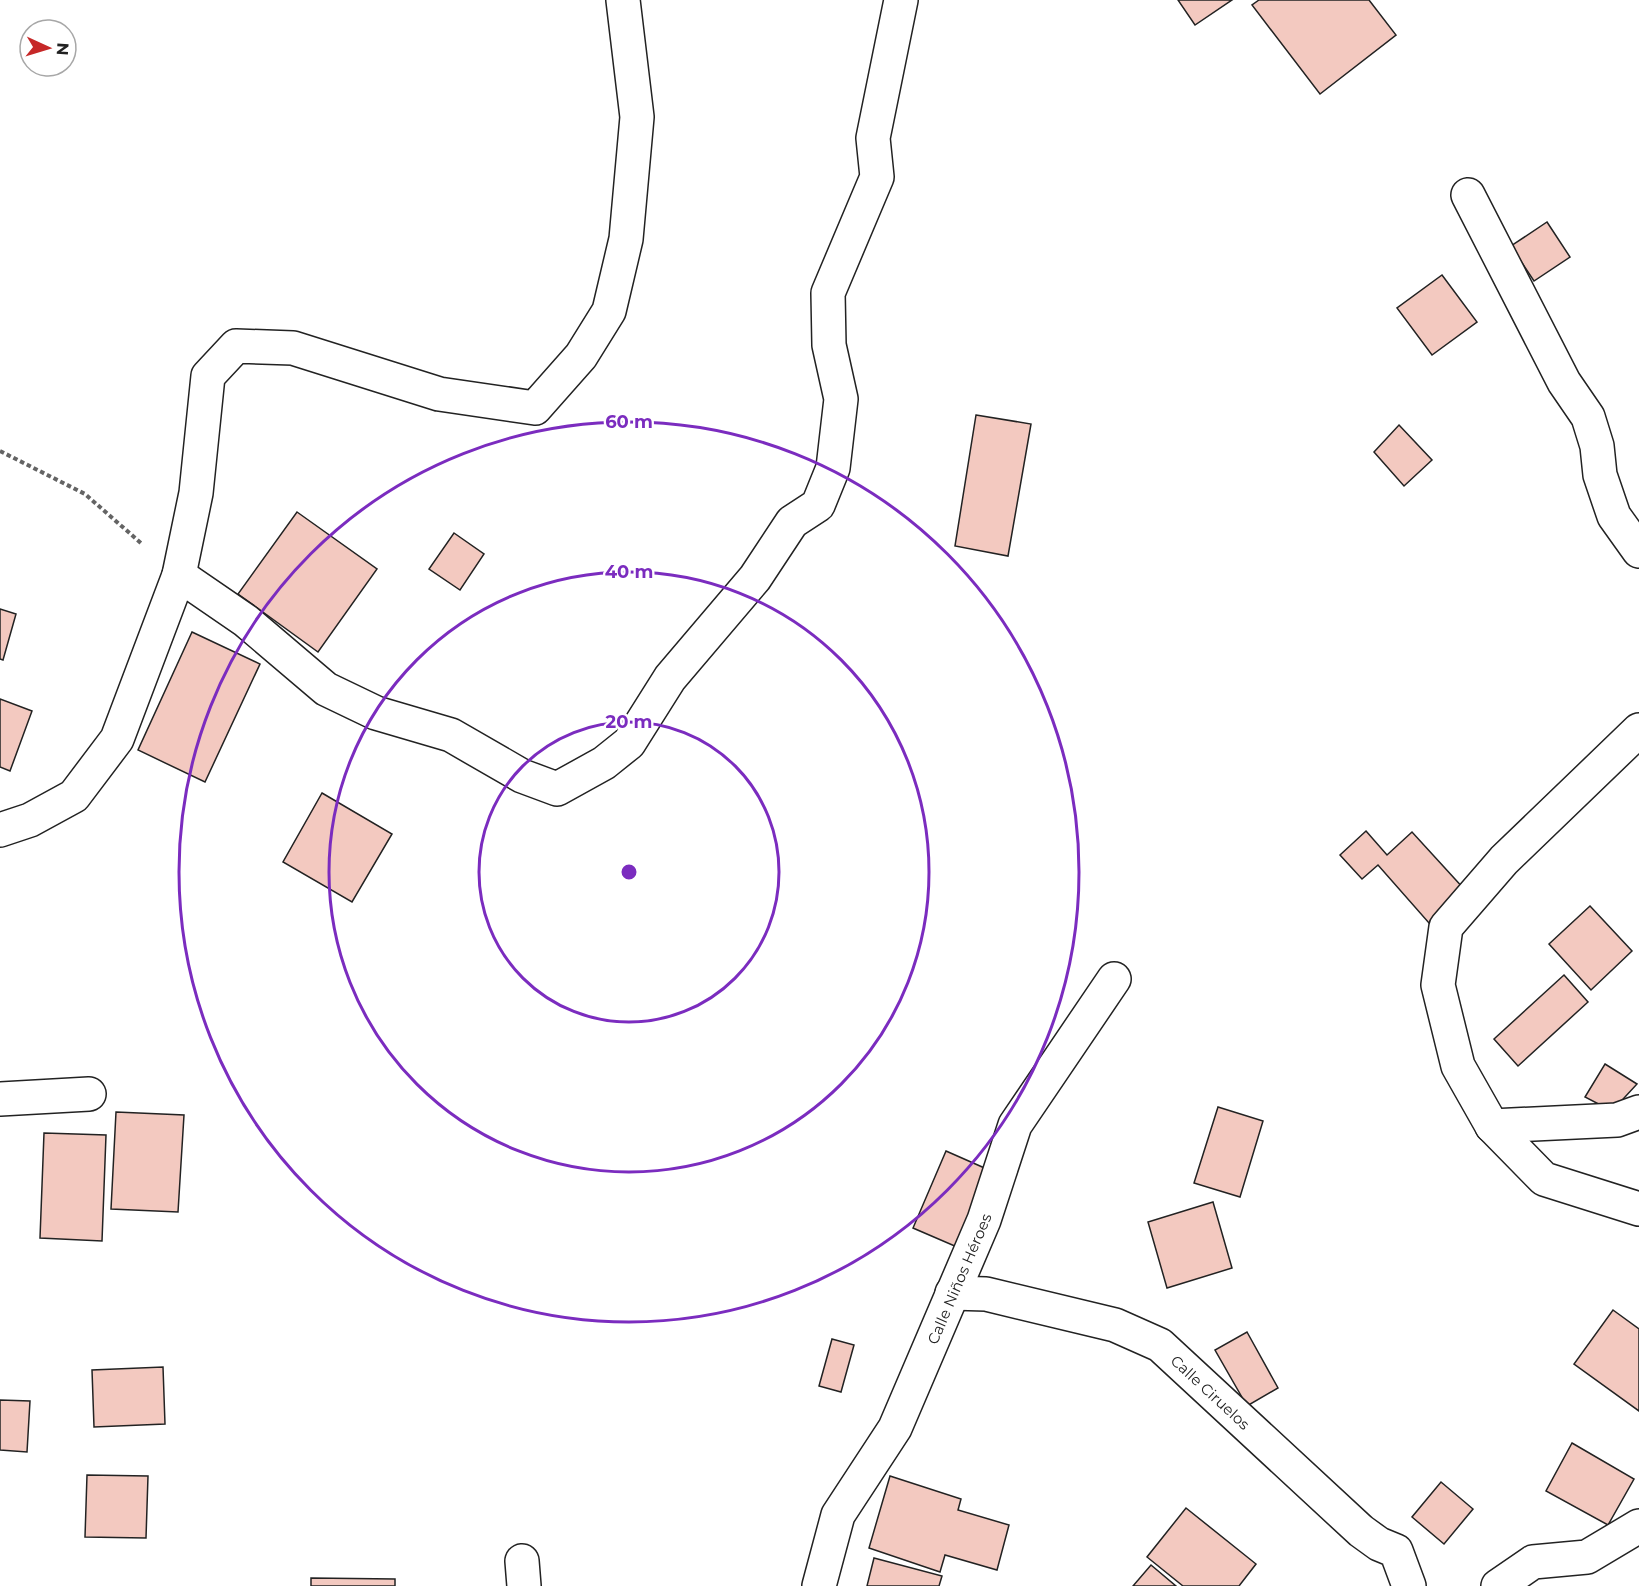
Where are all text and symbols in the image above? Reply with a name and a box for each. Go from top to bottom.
north arrow [18,18,78,78]
text: N [53,42,72,56]
text: 60 m [605,411,653,433]
text: 40 m [605,561,653,583]
text: 20 m [606,711,652,733]
centre of rings [619,862,639,882]
street label: Calle Niños Héroes [923,1211,995,1347]
street label: Calle Ciruelos [1167,1351,1254,1433]

